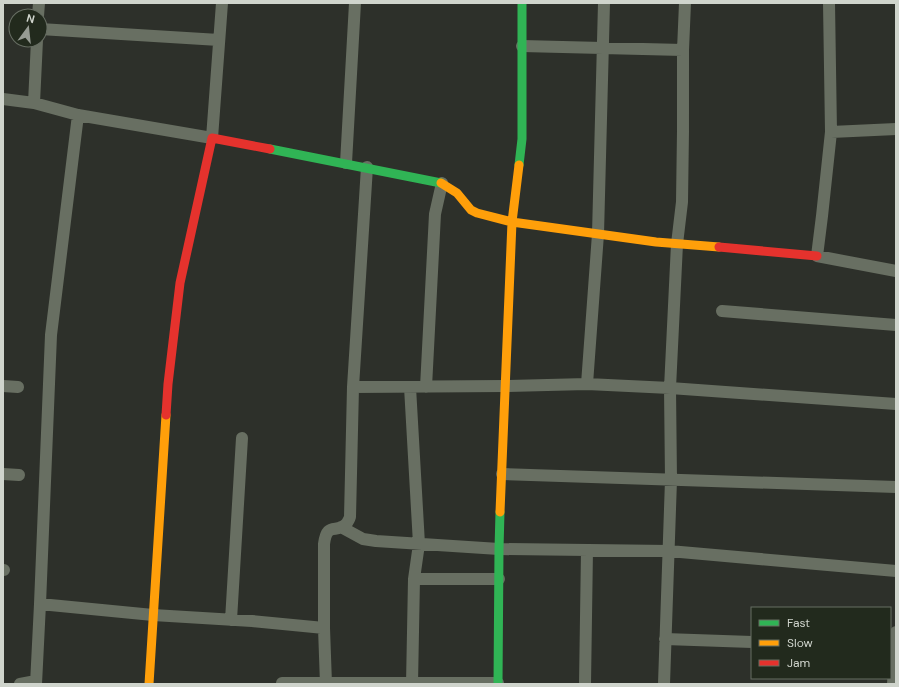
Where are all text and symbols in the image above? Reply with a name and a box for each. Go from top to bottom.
north arrow [8,8,48,48]
text: N [25,11,36,26]
legend [751,607,891,679]
text: Fast [787,615,810,631]
text: Slow [787,635,813,651]
text: Jam [787,655,810,671]

